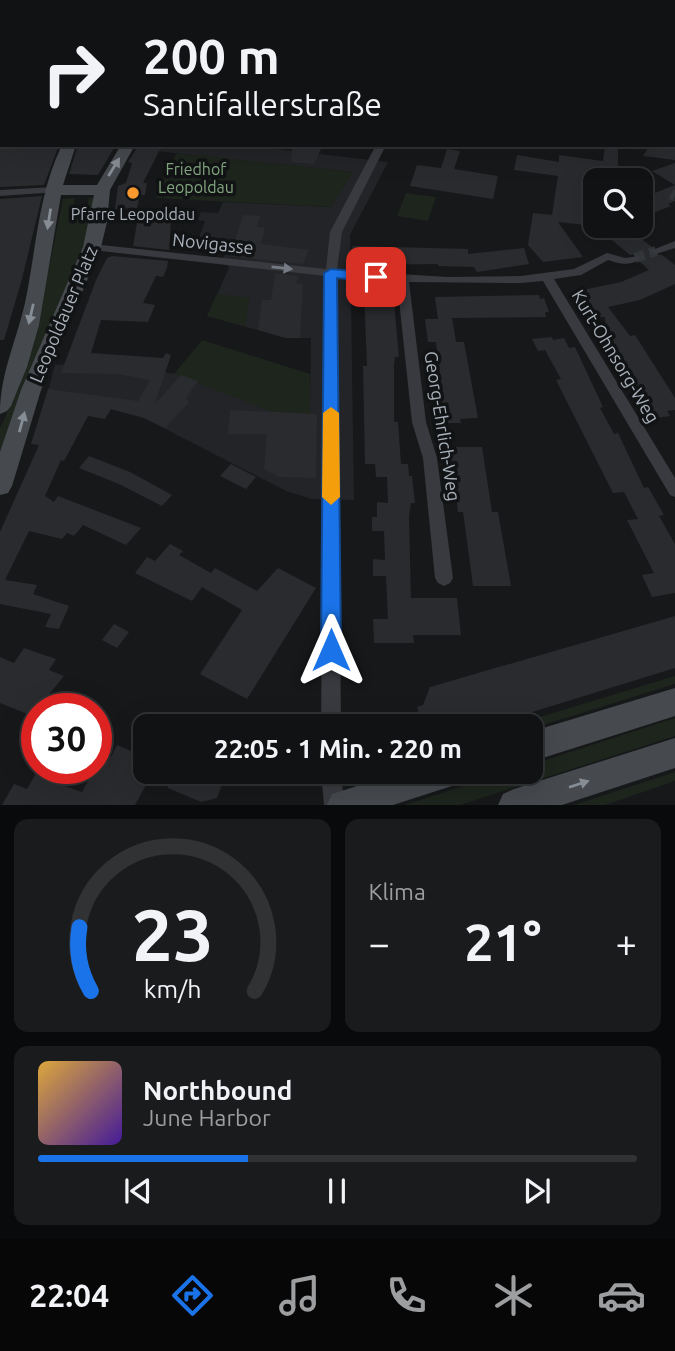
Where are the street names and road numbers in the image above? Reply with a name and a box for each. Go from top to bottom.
street label: Novigasse [171,229,255,257]
street label: Leopoldauer Platz [25,243,101,385]
street label: Kurt-Ohnsorg-Weg [568,286,664,426]
street label: Georg-Ehrlich-Weg [421,350,465,502]

